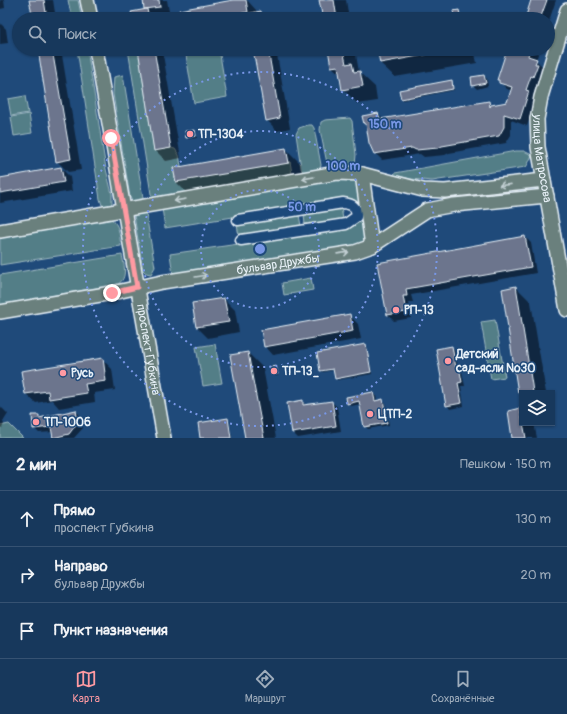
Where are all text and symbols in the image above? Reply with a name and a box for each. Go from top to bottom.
search box [12,12,555,56]
icon: search [26,23,48,45]
text: Поиск [58,25,97,44]
street label: улица Матросова [529,112,555,204]
text: 150 m [369,117,402,132]
place label: ТП-1304 [197,127,244,142]
route start [102,129,120,147]
marker: ТП-1304 [185,129,195,139]
text: 100 m [326,159,361,174]
one-way arrow [302,174,315,182]
one-way arrow [499,181,512,188]
one-way arrow [174,197,187,205]
text: 50 m [288,200,316,215]
centre of rings [253,242,267,256]
one-way arrow [336,249,349,257]
street label: бульвар Дружбы [235,251,321,278]
one-way arrow [194,272,207,280]
route end [103,284,121,302]
street label: проспект Губкина [133,303,163,397]
place label: РП-13 [404,303,434,318]
marker: РП-13 [391,305,401,315]
place label: Детский сад-ясли №30 [455,347,535,376]
marker: Детский сад-ясли №30 [443,356,453,366]
place label: ТП-13_ [281,364,320,379]
place label: Русь [71,366,94,381]
marker: ТП-13_ [269,366,279,376]
marker: Русь [58,368,68,378]
map controls [519,390,555,426]
button: layers [519,390,555,426]
place label: ЦТП-2 [378,407,412,422]
marker: ЦТП-2 [365,409,375,419]
place label: ТП-1006 [43,415,91,430]
marker: ТП-1006 [31,417,41,427]
text: 2 мин [16,454,56,475]
text: Пешком · 150 m [460,456,551,472]
text: Прямо [54,501,95,520]
icon: ahead [16,508,38,530]
text: 130 m [515,511,551,527]
text: проспект Губкина [54,520,154,536]
text: Направо [54,557,108,576]
icon: right [16,564,38,586]
text: 20 m [520,567,551,583]
text: бульвар Дружбы [54,576,145,592]
icon: arrive [16,620,38,642]
text: Пункт назначения [54,621,168,640]
tab: Карта [72,668,100,705]
tab: Маршрут [245,668,286,705]
tab: Сохранённые [431,668,495,705]

